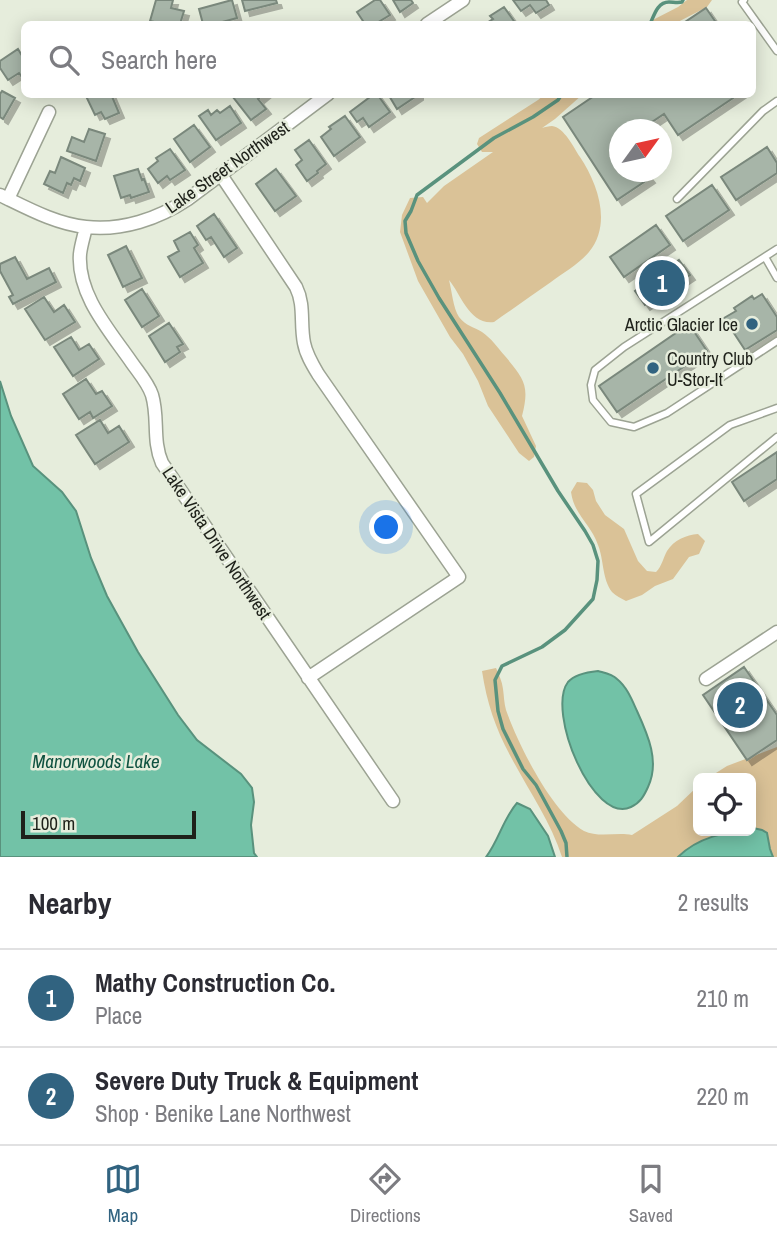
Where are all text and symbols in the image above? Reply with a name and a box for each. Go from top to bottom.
search box [21,21,756,98]
icon: search [45,41,83,79]
text: Search here [101,42,217,77]
street label: Lake Street Northwest [160,115,294,219]
north arrow [609,119,672,182]
pin: 1 [639,257,685,309]
place label: Arctic Glacier Ice [624,312,738,337]
marker: Arctic Glacier Ice [744,316,760,332]
place label: Country Club U-Stor-It [667,346,753,392]
marker: Country Club U-Stor-It [645,360,661,376]
street label: Lake Vista Drive Northwest [156,462,278,624]
your location [369,510,403,544]
pin: 2 [717,679,763,731]
water label: Manorwoods Lake [32,748,160,774]
map controls [693,773,756,836]
button: locate [693,773,756,836]
scale bar [21,808,196,840]
text: 100 m [32,810,75,836]
text: Nearby [28,883,111,923]
text: 2 results [678,887,749,918]
text: Mathy Construction Co. [95,965,335,1000]
text: 1 [46,983,56,1014]
text: 210 m [697,983,749,1014]
text: Place [95,1000,142,1031]
text: Severe Duty Truck & Equipment [95,1063,418,1098]
text: 2 [46,1081,56,1112]
text: 220 m [697,1081,749,1112]
text: Shop · Benike Lane Northwest [95,1098,351,1129]
tab: Map [104,1160,142,1228]
tab: Directions [350,1160,421,1228]
tab: Saved [629,1160,673,1228]

